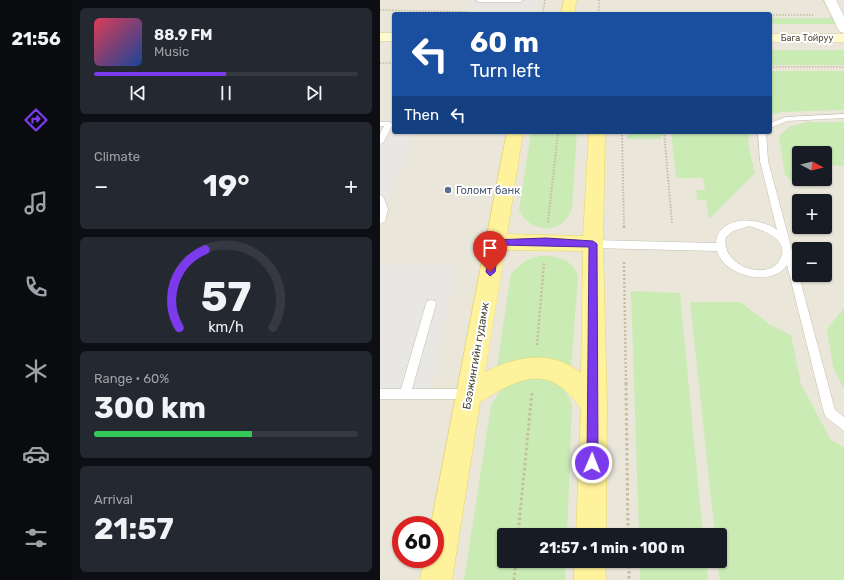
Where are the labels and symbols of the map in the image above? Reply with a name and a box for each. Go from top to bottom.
street label: Бага Тойруу [781,33,833,43]
north arrow [792,146,832,186]
place label: Голомт банк [456,184,520,197]
marker: Голомт банк [443,185,453,195]
pin [473,231,507,272]
street label: Бээжингийн гудамж [460,301,492,411]
position arrow [571,442,613,484]
speed limit sign: 60 [392,516,444,568]

